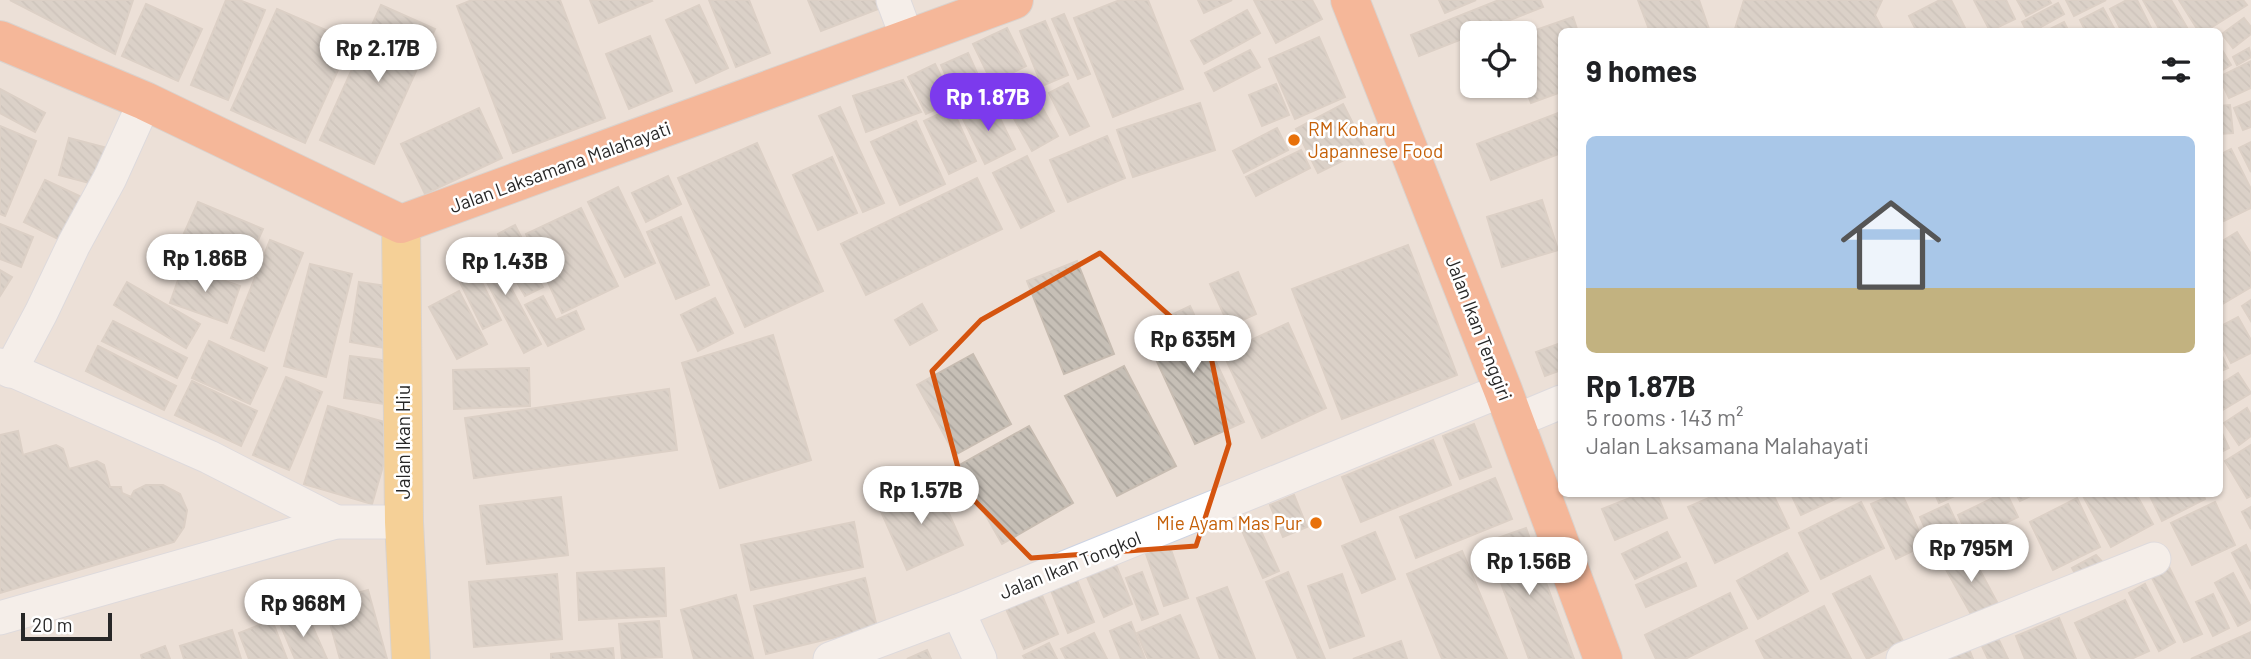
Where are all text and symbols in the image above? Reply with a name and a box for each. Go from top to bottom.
map controls [1460,21,1537,98]
button: locate [1460,21,1537,98]
pin: Rp 2.17B [306,24,450,84]
text: Rp 2.17B [336,33,420,61]
icon: filters [2157,51,2195,89]
text: 9 homes [1586,52,1697,88]
pin: Rp 1.87B [916,74,1060,133]
text: Rp 1.87B [946,82,1030,110]
street label: Jalan Laksamana Malahayati [446,116,674,217]
place label: RM Koharu Japannese Food [1308,117,1443,162]
marker: RM Koharu Japannese Food [1286,132,1302,148]
icon: home [1828,182,1954,308]
pin: Rp 1.86B [133,234,277,294]
pin: Rp 1.43B [433,238,577,297]
text: Rp 1.86B [162,243,248,271]
text: Rp 1.43B [462,246,548,274]
street label: Jalan Ikan Tenggiri [1441,252,1518,404]
pin: Rp 635M [1128,316,1258,375]
text: Rp 635M [1150,324,1236,352]
text: Rp 1.87B [1586,367,1696,403]
street label: Jalan Ikan Hiu [391,385,414,499]
text: 5 rooms · 143 m² [1586,403,1744,431]
text: Jalan Laksamana Malahayati [1586,431,1869,459]
pin: Rp 1.57B [849,466,993,526]
text: Rp 1.57B [879,475,963,503]
place label: Mie Ayam Mas Pur [1156,511,1302,534]
marker: Mie Ayam Mas Pur [1308,515,1324,531]
pin: Rp 795M [1906,524,2036,584]
street label: Jalan Ikan Tongkol [996,526,1144,603]
text: Rp 795M [1929,533,2013,561]
pin: Rp 1.56B [1457,538,1601,597]
text: Rp 1.56B [1486,546,1572,574]
pin: Rp 968M [238,580,368,639]
text: Rp 968M [260,588,346,616]
scale bar [21,610,112,642]
text: 20 m [32,613,72,636]

